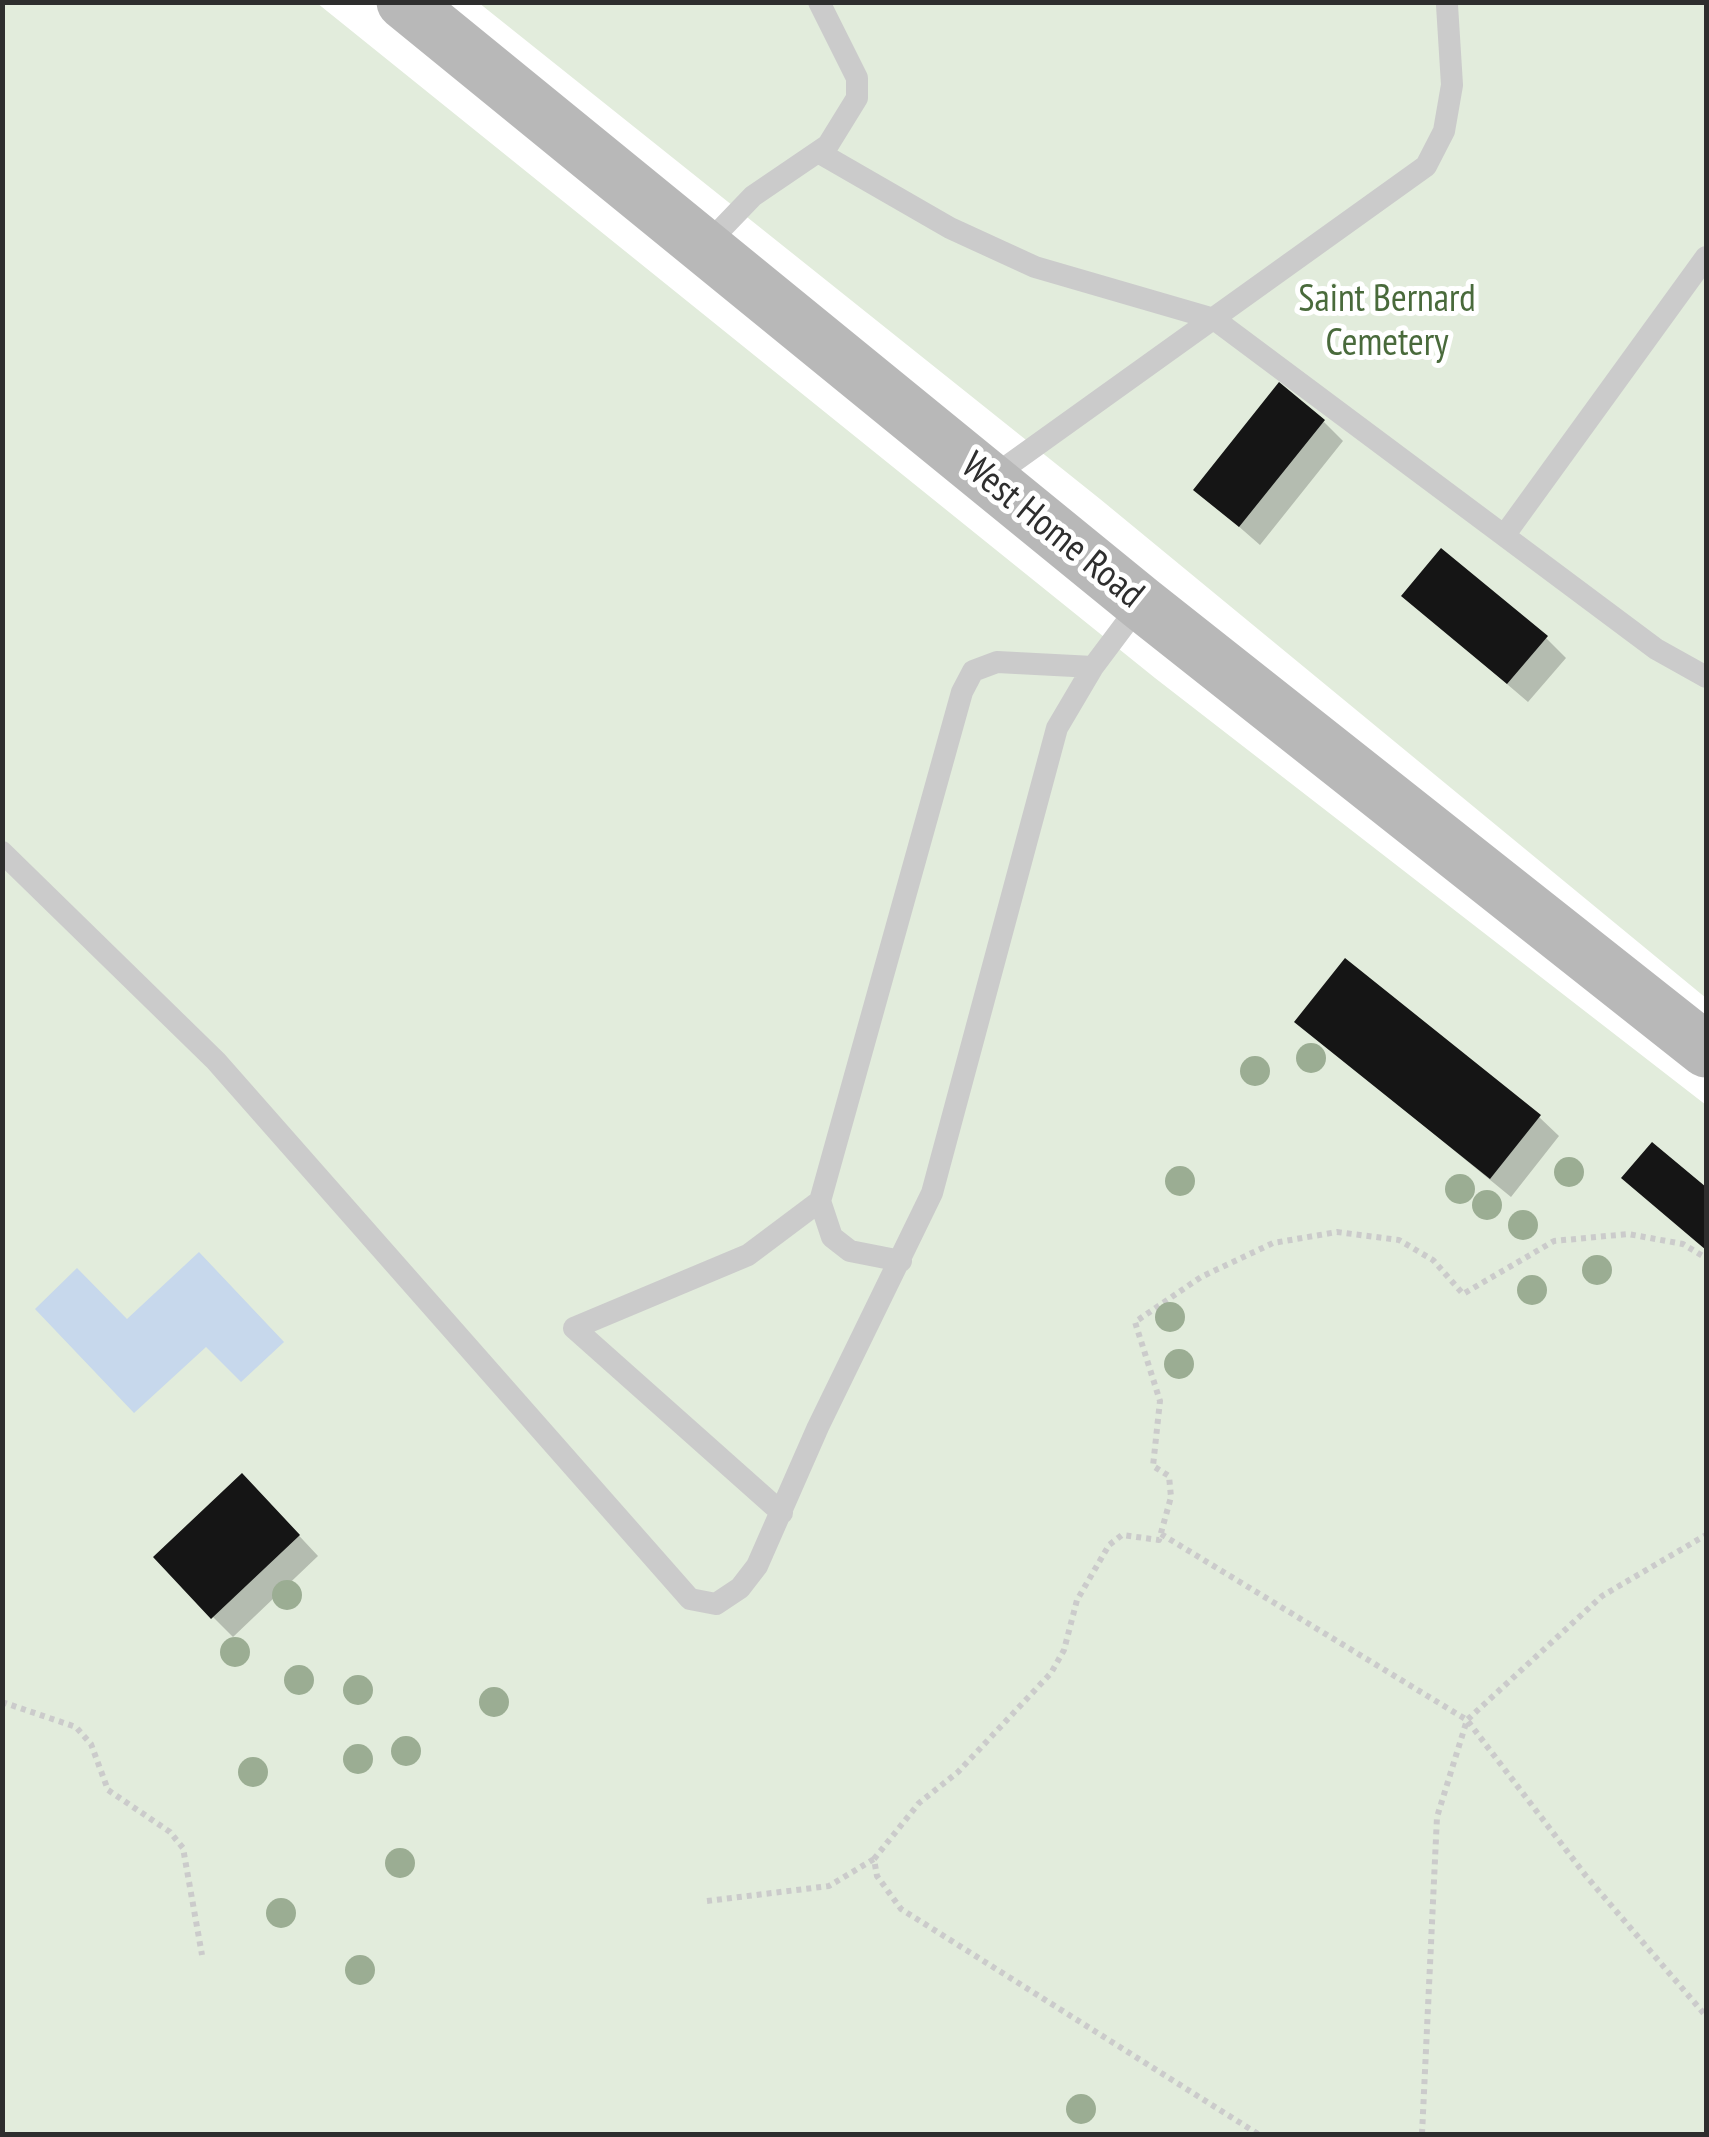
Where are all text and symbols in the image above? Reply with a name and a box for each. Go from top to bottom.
park label: Saint Bernard Cemetery [1298,277,1476,366]
street label: West Home Road [952,444,1152,618]

